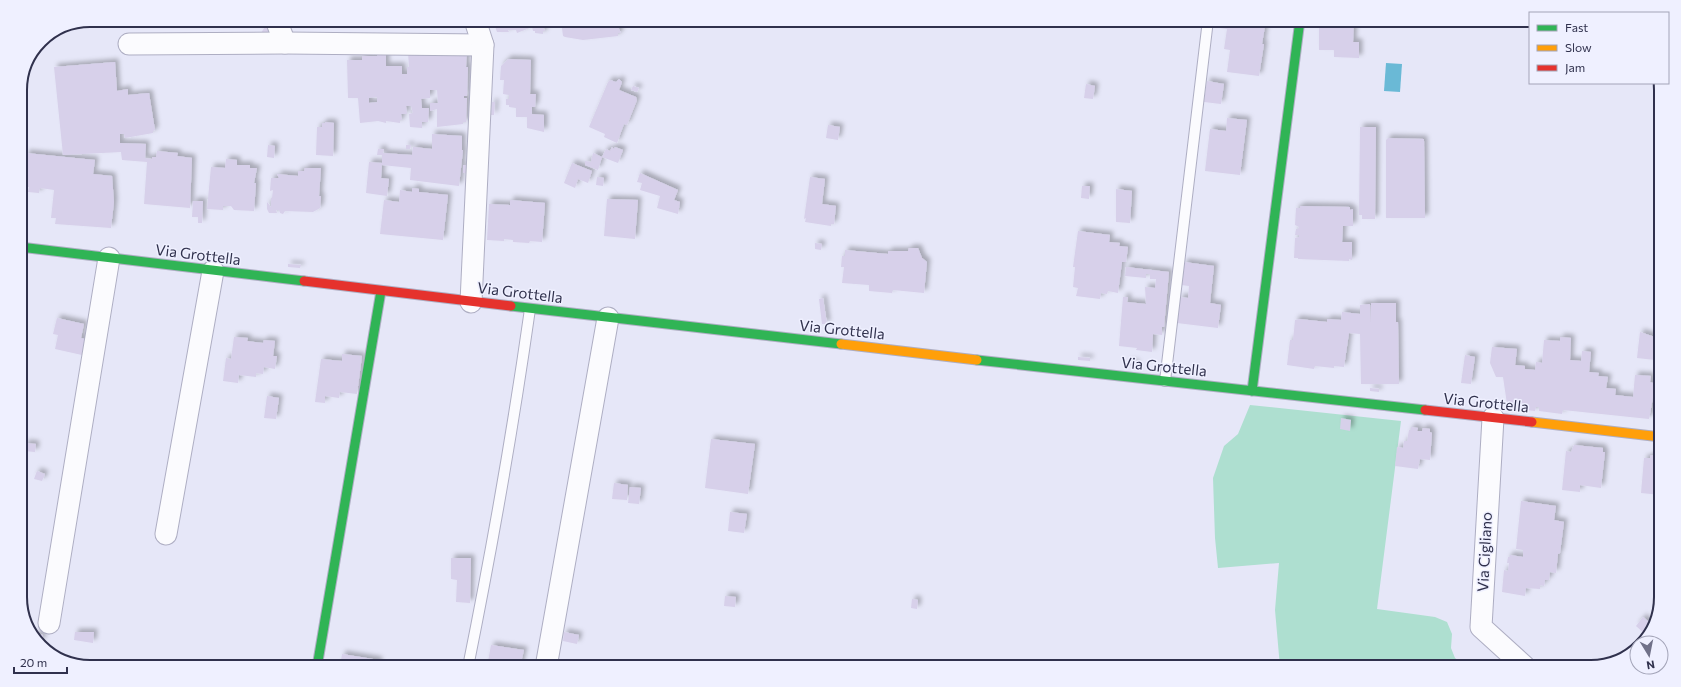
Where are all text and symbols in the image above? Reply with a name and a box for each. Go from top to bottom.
legend [1529,12,1669,84]
text: Fast [1565,20,1588,34]
text: Slow [1565,40,1592,54]
text: Jam [1565,60,1585,75]
street label: Via Grottella [154,240,242,268]
street label: Via Grottella [476,278,564,306]
street label: Via Grottella [798,316,886,342]
street label: Via Grottella [1120,353,1208,379]
street label: Via Grottella [1442,389,1530,415]
street label: Via Cigliano [1473,511,1495,592]
north arrow [1629,635,1669,675]
scale bar [14,649,67,675]
text: 20 m [20,655,47,669]
text: N [1646,658,1656,672]

